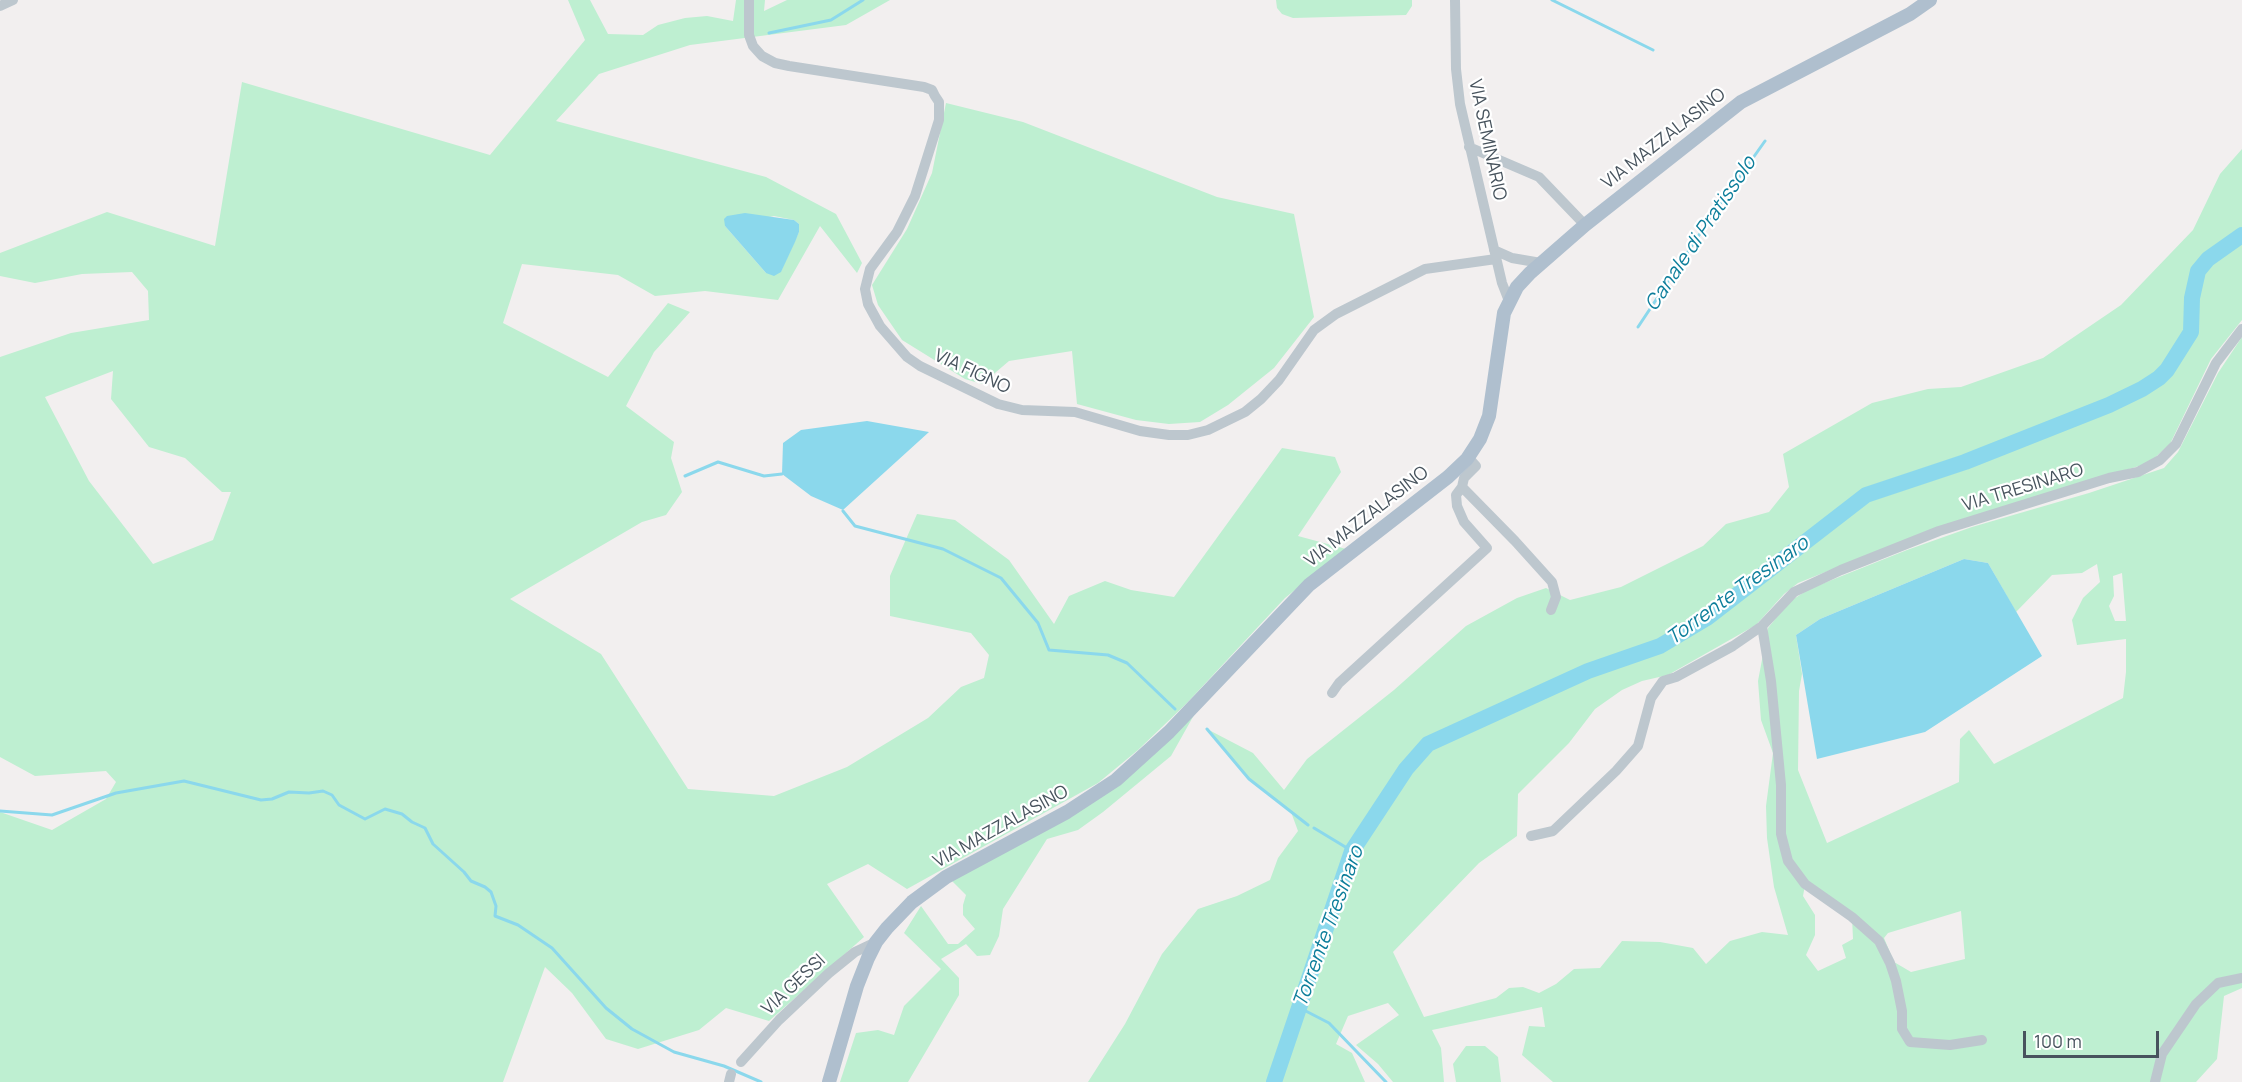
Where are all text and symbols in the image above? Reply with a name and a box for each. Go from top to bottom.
street label: VIA SEMINARIO [1464,78,1510,202]
street label: VIA MAZZALASINO [1598,84,1730,194]
water label: Canale di Pratissolo [1640,152,1762,316]
street label: VIA FIGNO [931,345,1013,399]
street label: VIA TRESINARO [1960,459,2086,517]
street label: VIA MAZZALASINO [1301,462,1433,572]
water label: Torrente Tresinaro [1662,531,1814,651]
street label: VIA MAZZALASINO [930,781,1072,873]
water label: Torrente Tresinaro [1289,843,1369,1011]
street label: VIA GESSI [758,950,830,1020]
scale bar [2026,1019,2162,1057]
text: 100 m [2034,1029,2082,1053]

